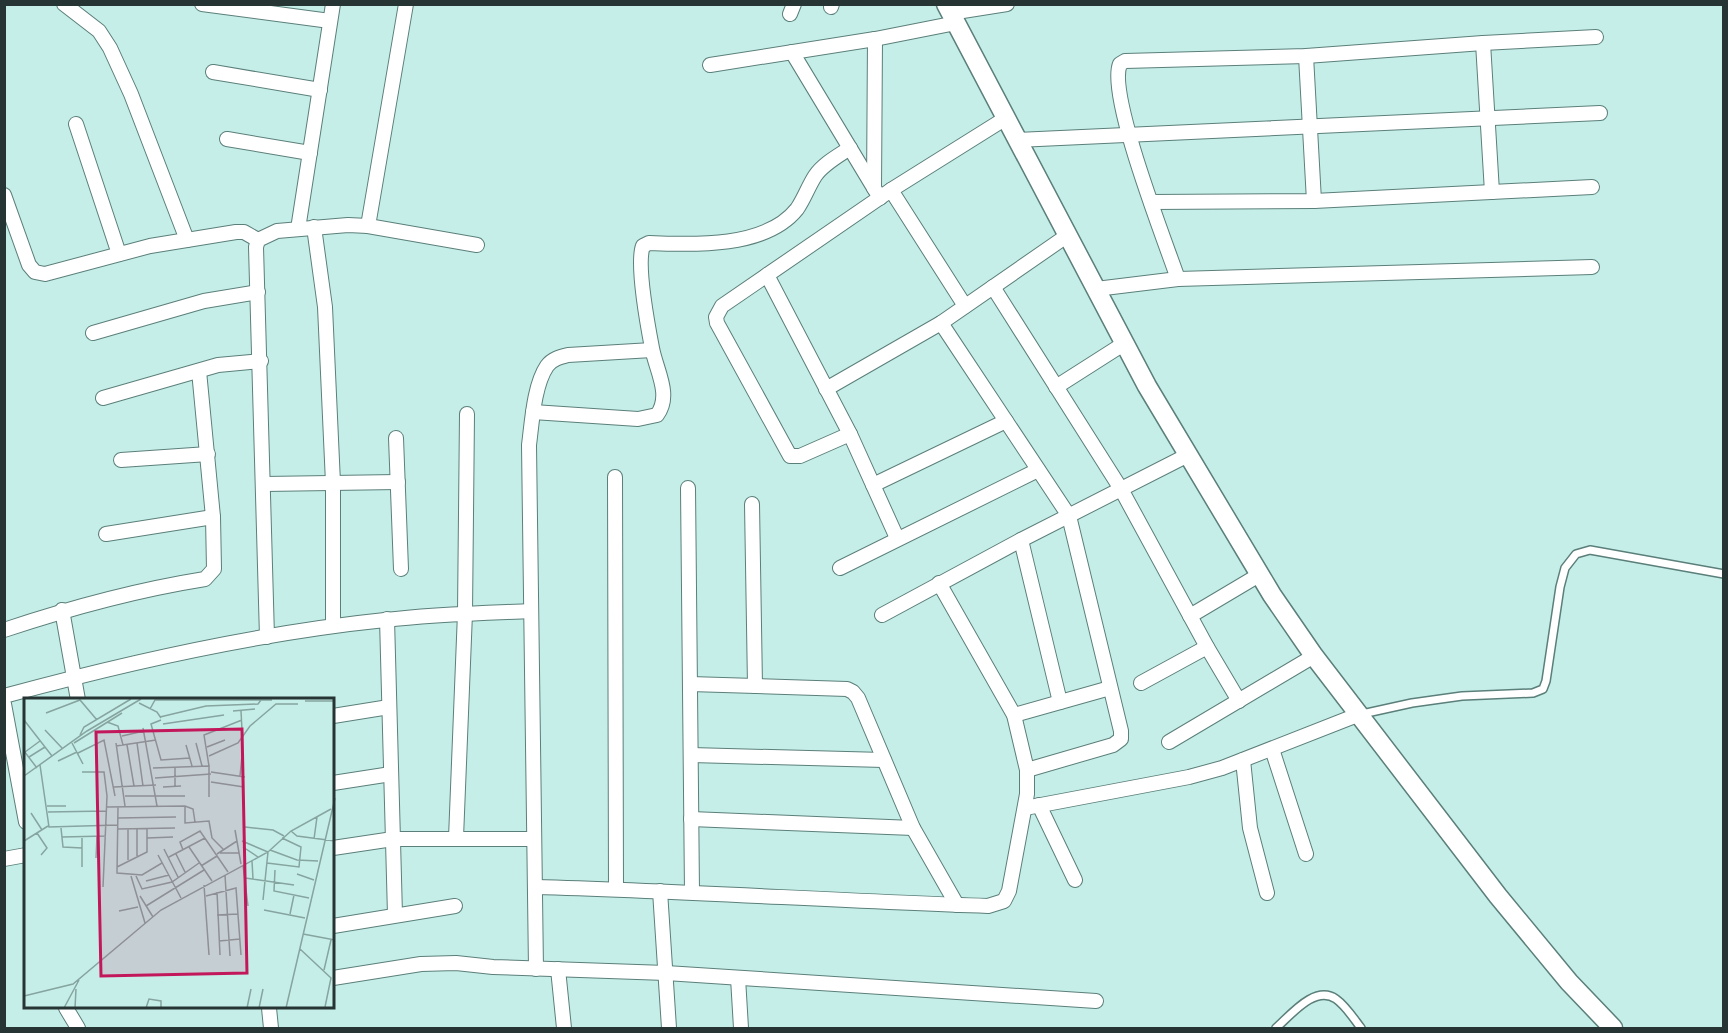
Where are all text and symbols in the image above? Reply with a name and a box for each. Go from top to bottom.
inset map [24,698,334,1009]

